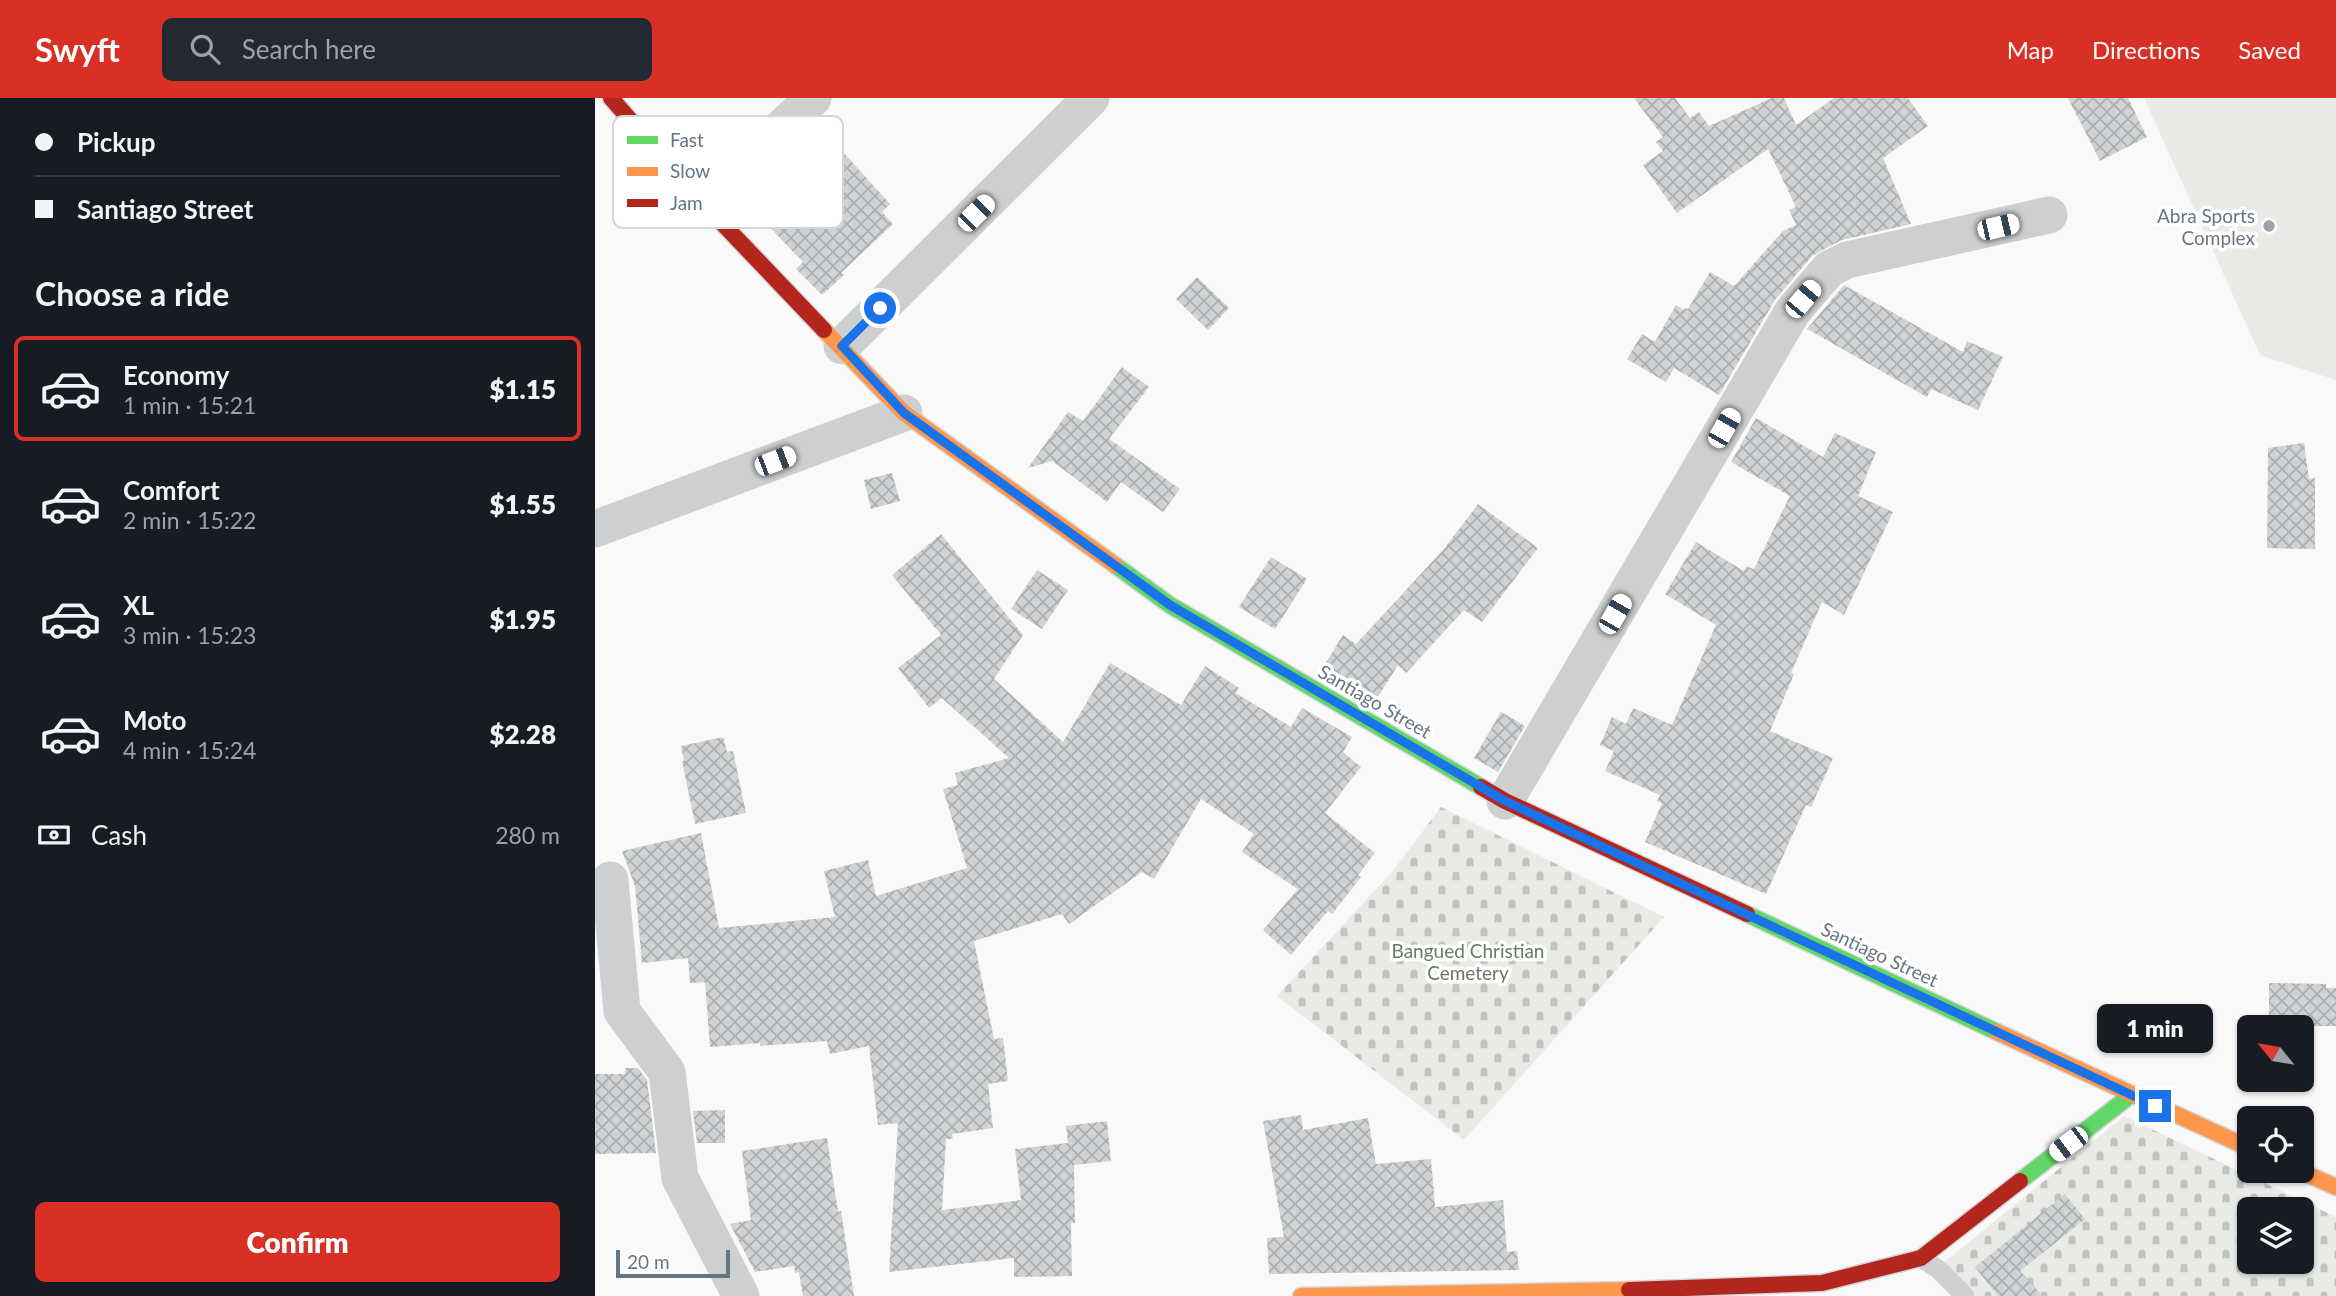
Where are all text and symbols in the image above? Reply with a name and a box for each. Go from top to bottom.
search box [162,18,652,81]
text: Swyft [35,29,120,69]
icon: search [186,30,224,68]
text: Search here [242,33,376,65]
text: Map [2007,35,2054,64]
text: Directions [2092,35,2200,64]
text: Saved [2238,35,2301,64]
legend [613,116,843,228]
text: Pickup [77,126,156,158]
text: Fast [670,128,704,151]
text: Slow [670,159,710,182]
text: Jam [670,191,703,214]
car [954,191,999,235]
text: Santiago Street [77,193,253,225]
place label: Abra Sports Complex [2157,204,2256,249]
car [1976,212,2021,242]
marker: Abra Sports Complex [2261,218,2277,234]
text: Choose a ride [35,274,229,313]
car [1782,276,1825,322]
route start [864,292,896,324]
icon: car [39,357,102,420]
text: Economy [123,359,229,391]
text: $1.15 [489,373,556,405]
text: 1 min · 15:21 [123,391,256,419]
car [1705,405,1744,451]
car [752,444,799,478]
icon: car [39,472,102,535]
text: Comfort [123,474,220,506]
text: $1.55 [489,488,556,520]
text: 2 min · 15:22 [123,506,256,534]
icon: car [39,587,102,650]
text: XL [123,589,154,621]
car [1596,591,1635,637]
text: $1.95 [489,603,556,635]
text: 3 min · 15:23 [123,621,256,649]
street label: Santiago Street [1314,659,1436,743]
icon: car [39,702,102,765]
text: Moto [123,704,186,736]
text: $2.28 [489,718,556,750]
text: 4 min · 15:24 [123,736,256,764]
icon: cash [35,816,73,854]
text: Cash [91,819,147,851]
text: 280 m [495,821,560,849]
street label: Santiago Street [1818,917,1942,991]
park label: Bangued Christian Cemetery [1392,939,1544,984]
callout: 1 min [2097,1004,2213,1054]
text: 1 min [2126,1014,2184,1042]
north arrow [2237,1015,2313,1092]
map controls [2237,1015,2314,1274]
route end [2139,1090,2171,1122]
button: locate [2237,1106,2314,1183]
car [2045,1123,2092,1165]
button: layers [2237,1197,2314,1274]
button: Confirm [35,1202,560,1282]
scale bar [616,1247,730,1279]
text: 20 m [627,1250,670,1273]

